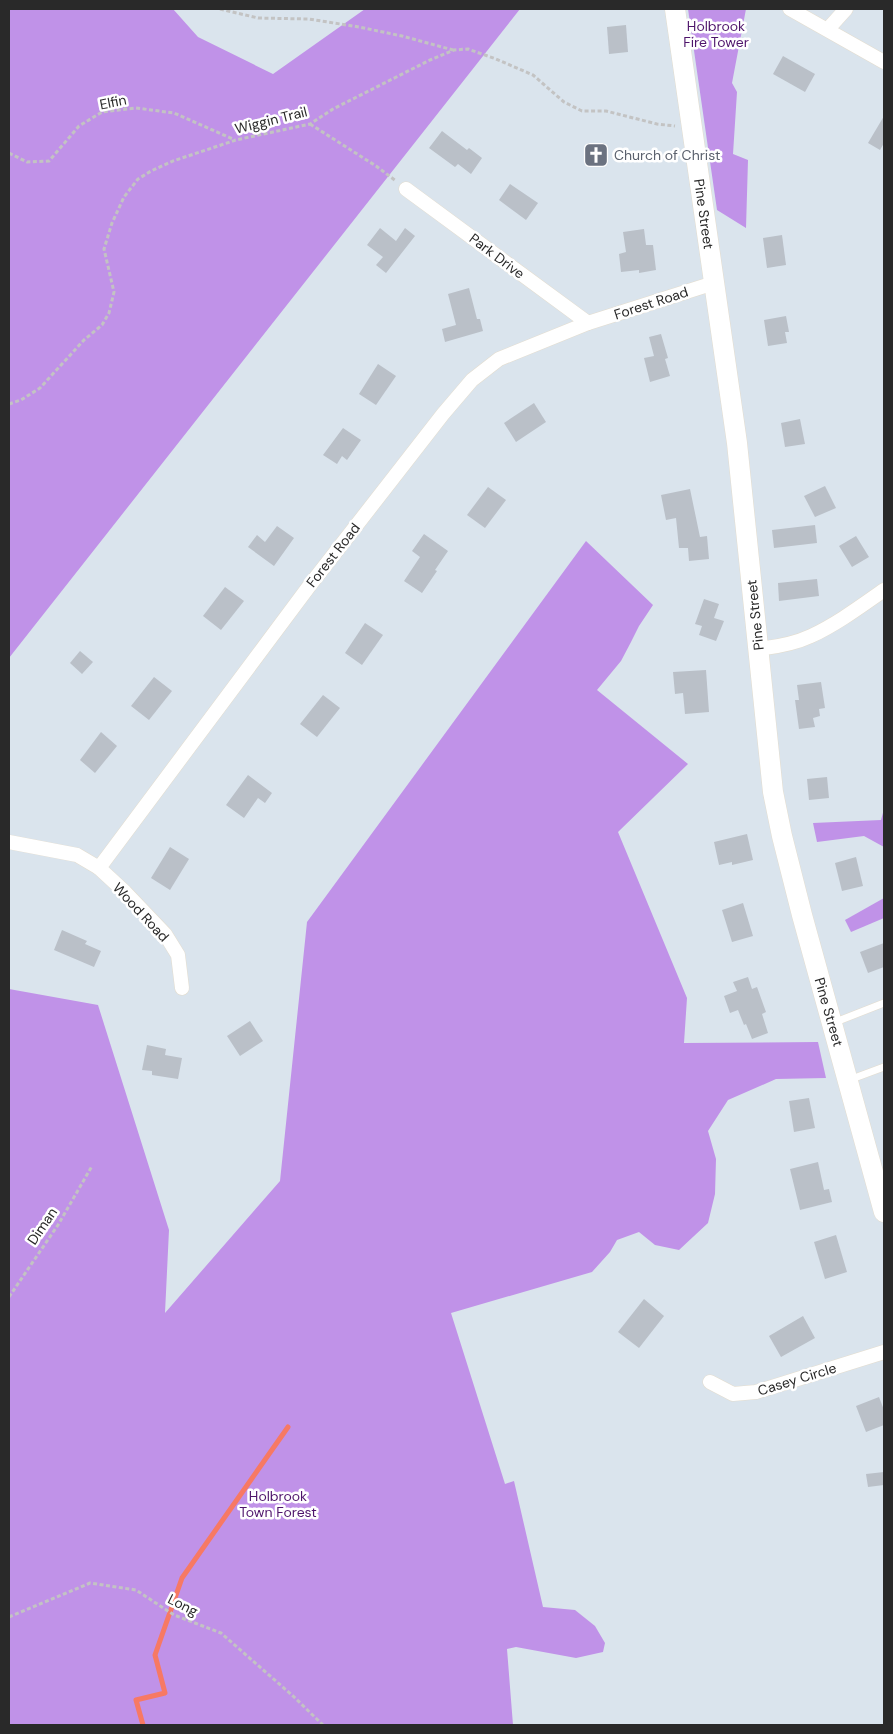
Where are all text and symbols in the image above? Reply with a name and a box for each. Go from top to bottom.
park label: Holbrook Fire Tower [683,17,749,51]
street label: Elfin [98,91,128,113]
street label: Wiggin Trail [233,102,309,138]
church icon: Church of Christ [583,142,609,168]
place label: Church of Christ [614,146,720,164]
street label: Pine Street [690,178,718,250]
street label: Park Drive [466,229,528,283]
street label: Forest Road [612,283,690,323]
street label: Forest Road [302,519,364,591]
street label: Pine Street [742,579,768,651]
street label: Wood Road [109,879,173,945]
street label: Pine Street [811,975,847,1049]
street label: Diman [23,1204,61,1248]
street label: Casey Circle [756,1359,839,1399]
park label: Holbrook Town Forest [239,1487,317,1521]
street label: Long [165,1590,201,1620]

